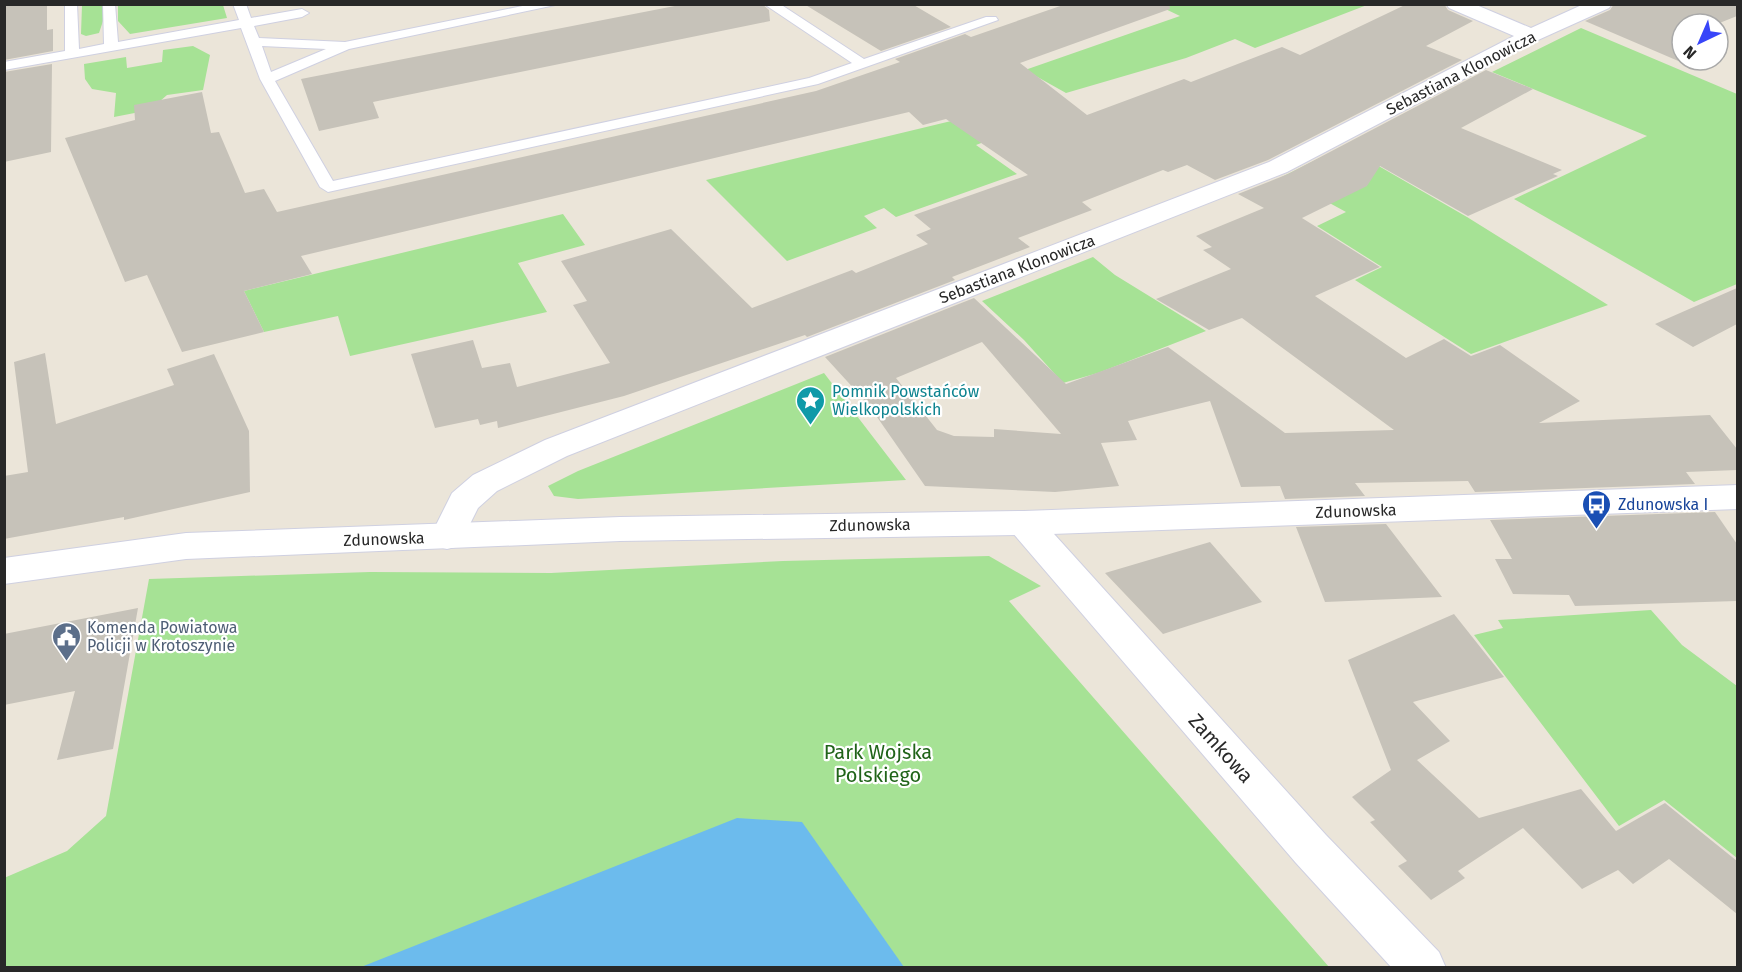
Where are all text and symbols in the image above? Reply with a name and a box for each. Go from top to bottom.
north arrow [1670,12,1730,72]
street label: Sebastiana Klonowicza [1383,27,1539,119]
text: N [1680,42,1700,63]
street label: Sebastiana Klonowicza [936,231,1098,307]
place label: Pomnik Powstańców Wielkopolskich [832,382,980,419]
place icon: Pomnik Powstańców Wielkopolskich [795,384,827,426]
bus stop icon: Zdunowska I [1581,488,1613,530]
place label: Zdunowska I [1618,495,1708,514]
street label: Zdunowska [1315,500,1397,522]
street label: Zdunowska [829,515,911,535]
street label: Zdunowska [343,528,425,550]
place label: Komenda Powiatowa Policji w Krotoszynie [87,618,238,655]
public building icon: Komenda Powiatowa Policji w Krotoszynie [50,620,82,662]
street label: Zamkowa [1184,708,1258,788]
park label: Park Wojska Polskiego [824,740,932,787]

